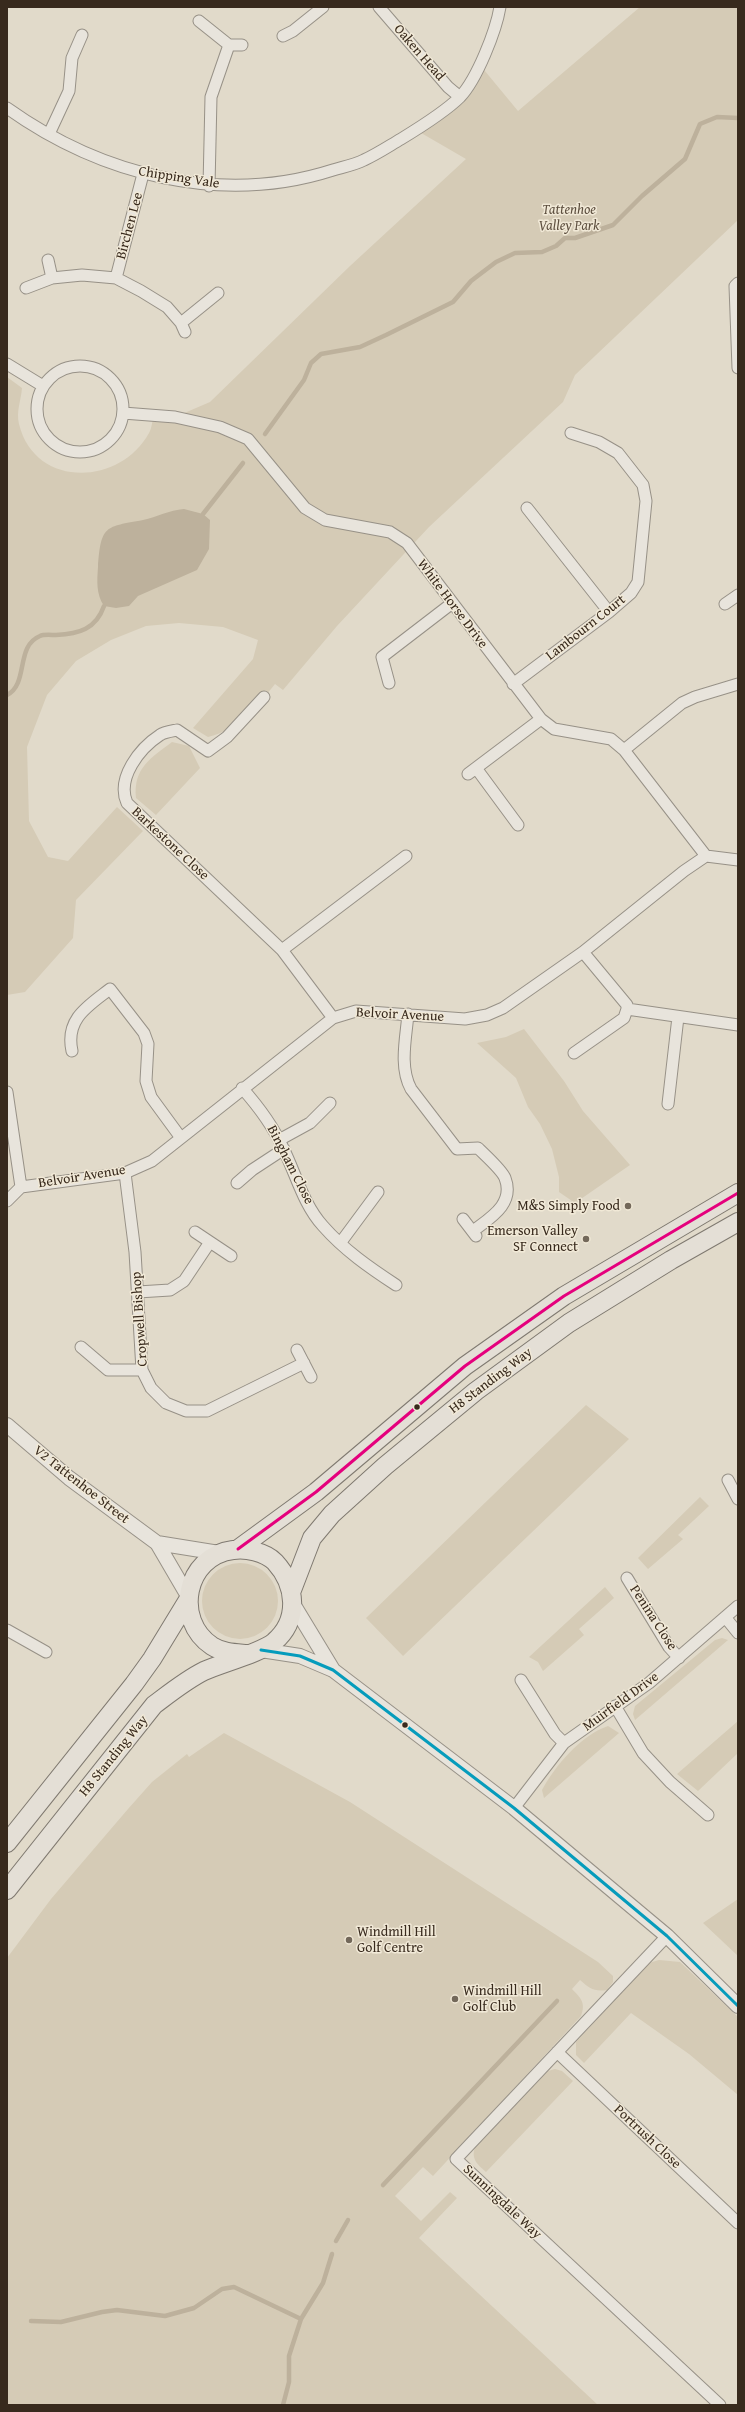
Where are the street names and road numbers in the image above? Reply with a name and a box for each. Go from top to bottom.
street label: Oaken Head [390,21,448,85]
street label: Chipping Vale [137,163,221,193]
street label: Birchen Lee [113,191,147,261]
street label: White Horse Drive [413,556,491,652]
street label: Lambourn Court [543,592,629,664]
street label: Barkestone Close [128,804,212,884]
street label: Belvoir Avenue [356,1004,444,1026]
street label: Bingham Close [263,1123,317,1207]
street label: Belvoir Avenue [37,1162,127,1192]
street label: Cropwell Bishop [128,1271,152,1367]
street label: H8 Standing Way [446,1344,536,1418]
street label: V2 Tattenhoe Street [30,1442,132,1528]
street label: Penina Close [626,1582,680,1654]
street label: Muirfield Drive [580,1669,662,1735]
street label: H8 Standing Way [76,1712,152,1800]
street label: Portrush Close [610,2102,684,2172]
street label: Sunningdale Way [459,2161,545,2243]

